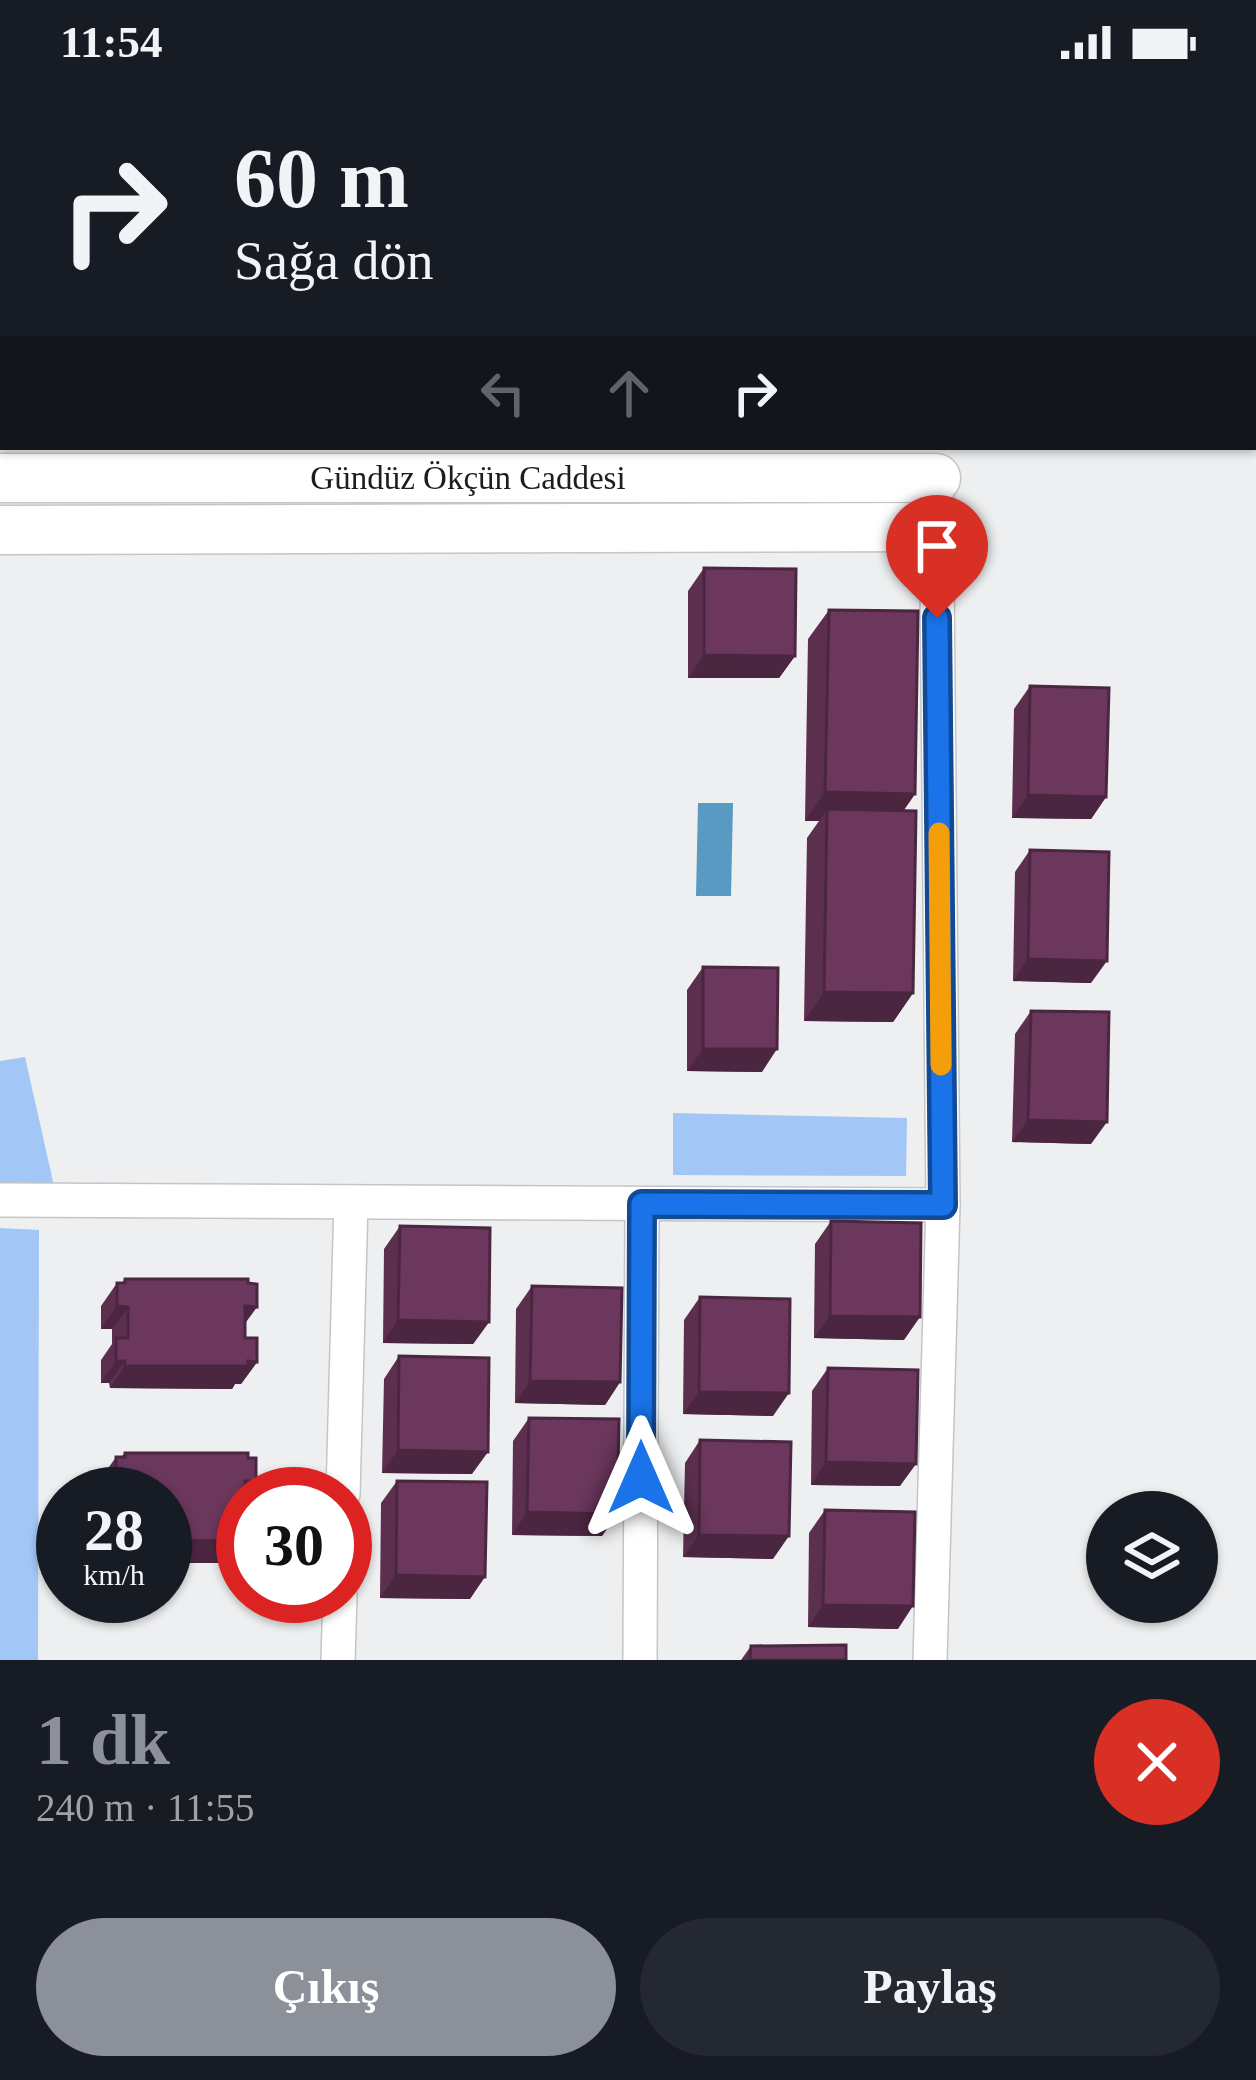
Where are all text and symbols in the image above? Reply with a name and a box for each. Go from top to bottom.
text: 11:54 [60,17,163,67]
icon: right [36,132,192,288]
text: 60 m [234,132,409,225]
text: Sağa dön [234,231,433,291]
icon: left [470,360,536,426]
icon: ahead [596,360,662,426]
icon: right [722,360,788,426]
street label: Gündüz Ökçün Caddesi [310,460,626,496]
pin [886,495,988,618]
icon: arrive [904,513,970,579]
position arrow [578,1415,704,1541]
speed limit sign: 30 [216,1467,372,1623]
map controls [1086,1491,1218,1623]
button: layers [1086,1491,1218,1623]
text: 28 [84,1497,144,1563]
text: km/h [83,1558,145,1591]
button: close [1094,1699,1220,1825]
text: 1 dk [36,1700,170,1780]
text: 240 m · 11:55 [36,1786,254,1829]
button: Çıkış [36,1918,616,2056]
button: Paylaş [640,1918,1220,2056]

